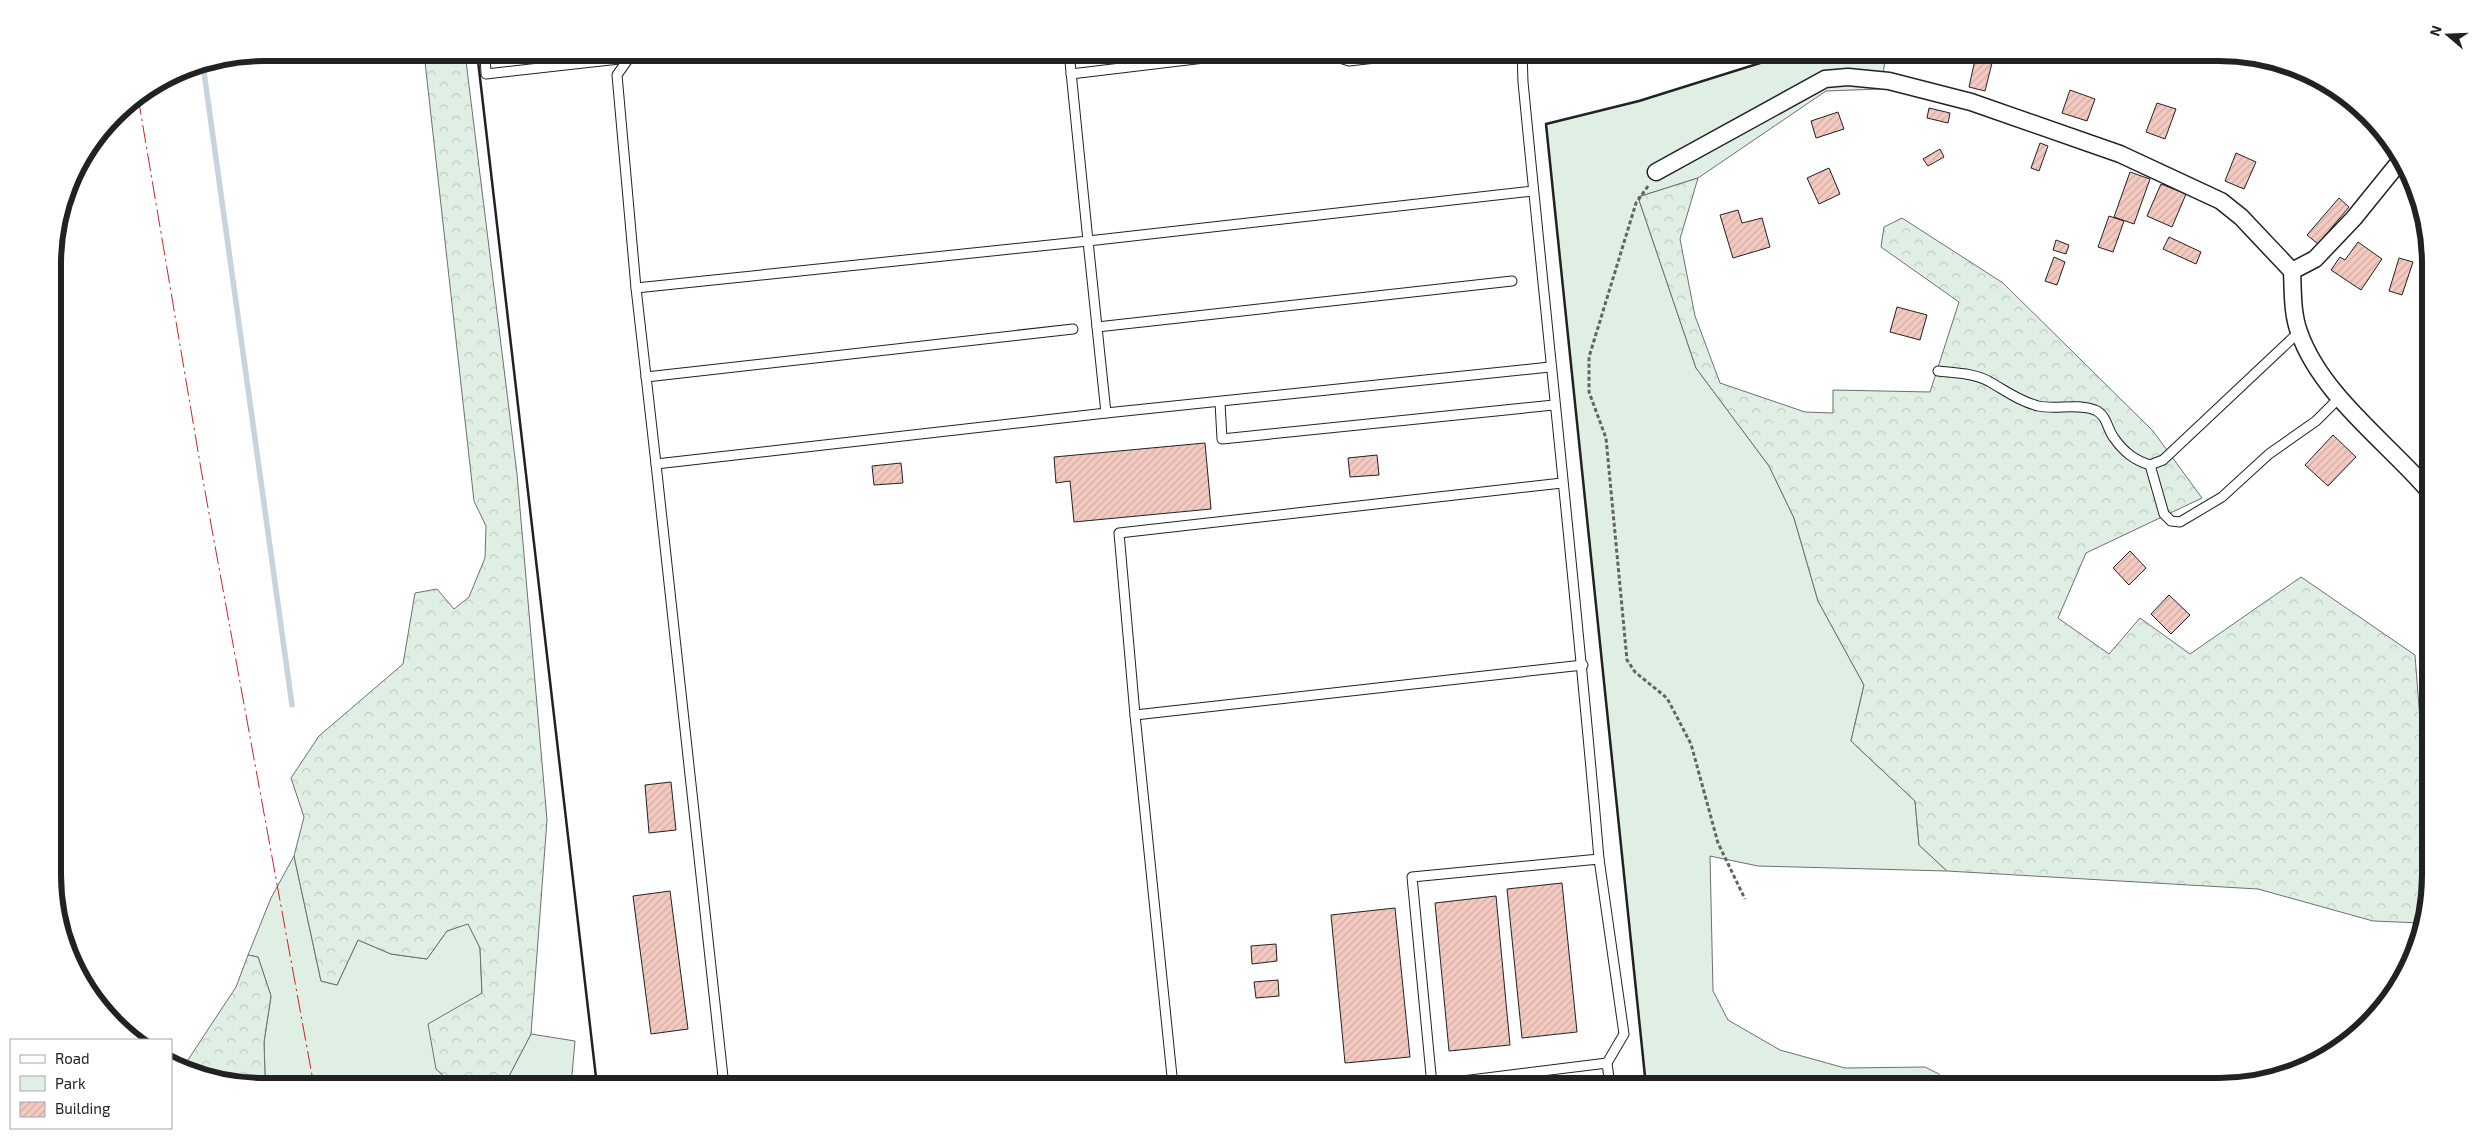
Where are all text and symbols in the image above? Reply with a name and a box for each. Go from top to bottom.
north arrow [2423,10,2473,60]
text: N [2426,23,2445,38]
legend [10,1039,172,1129]
text: Road [55,1049,90,1067]
text: Park [55,1074,86,1092]
text: Building [55,1099,111,1117]

